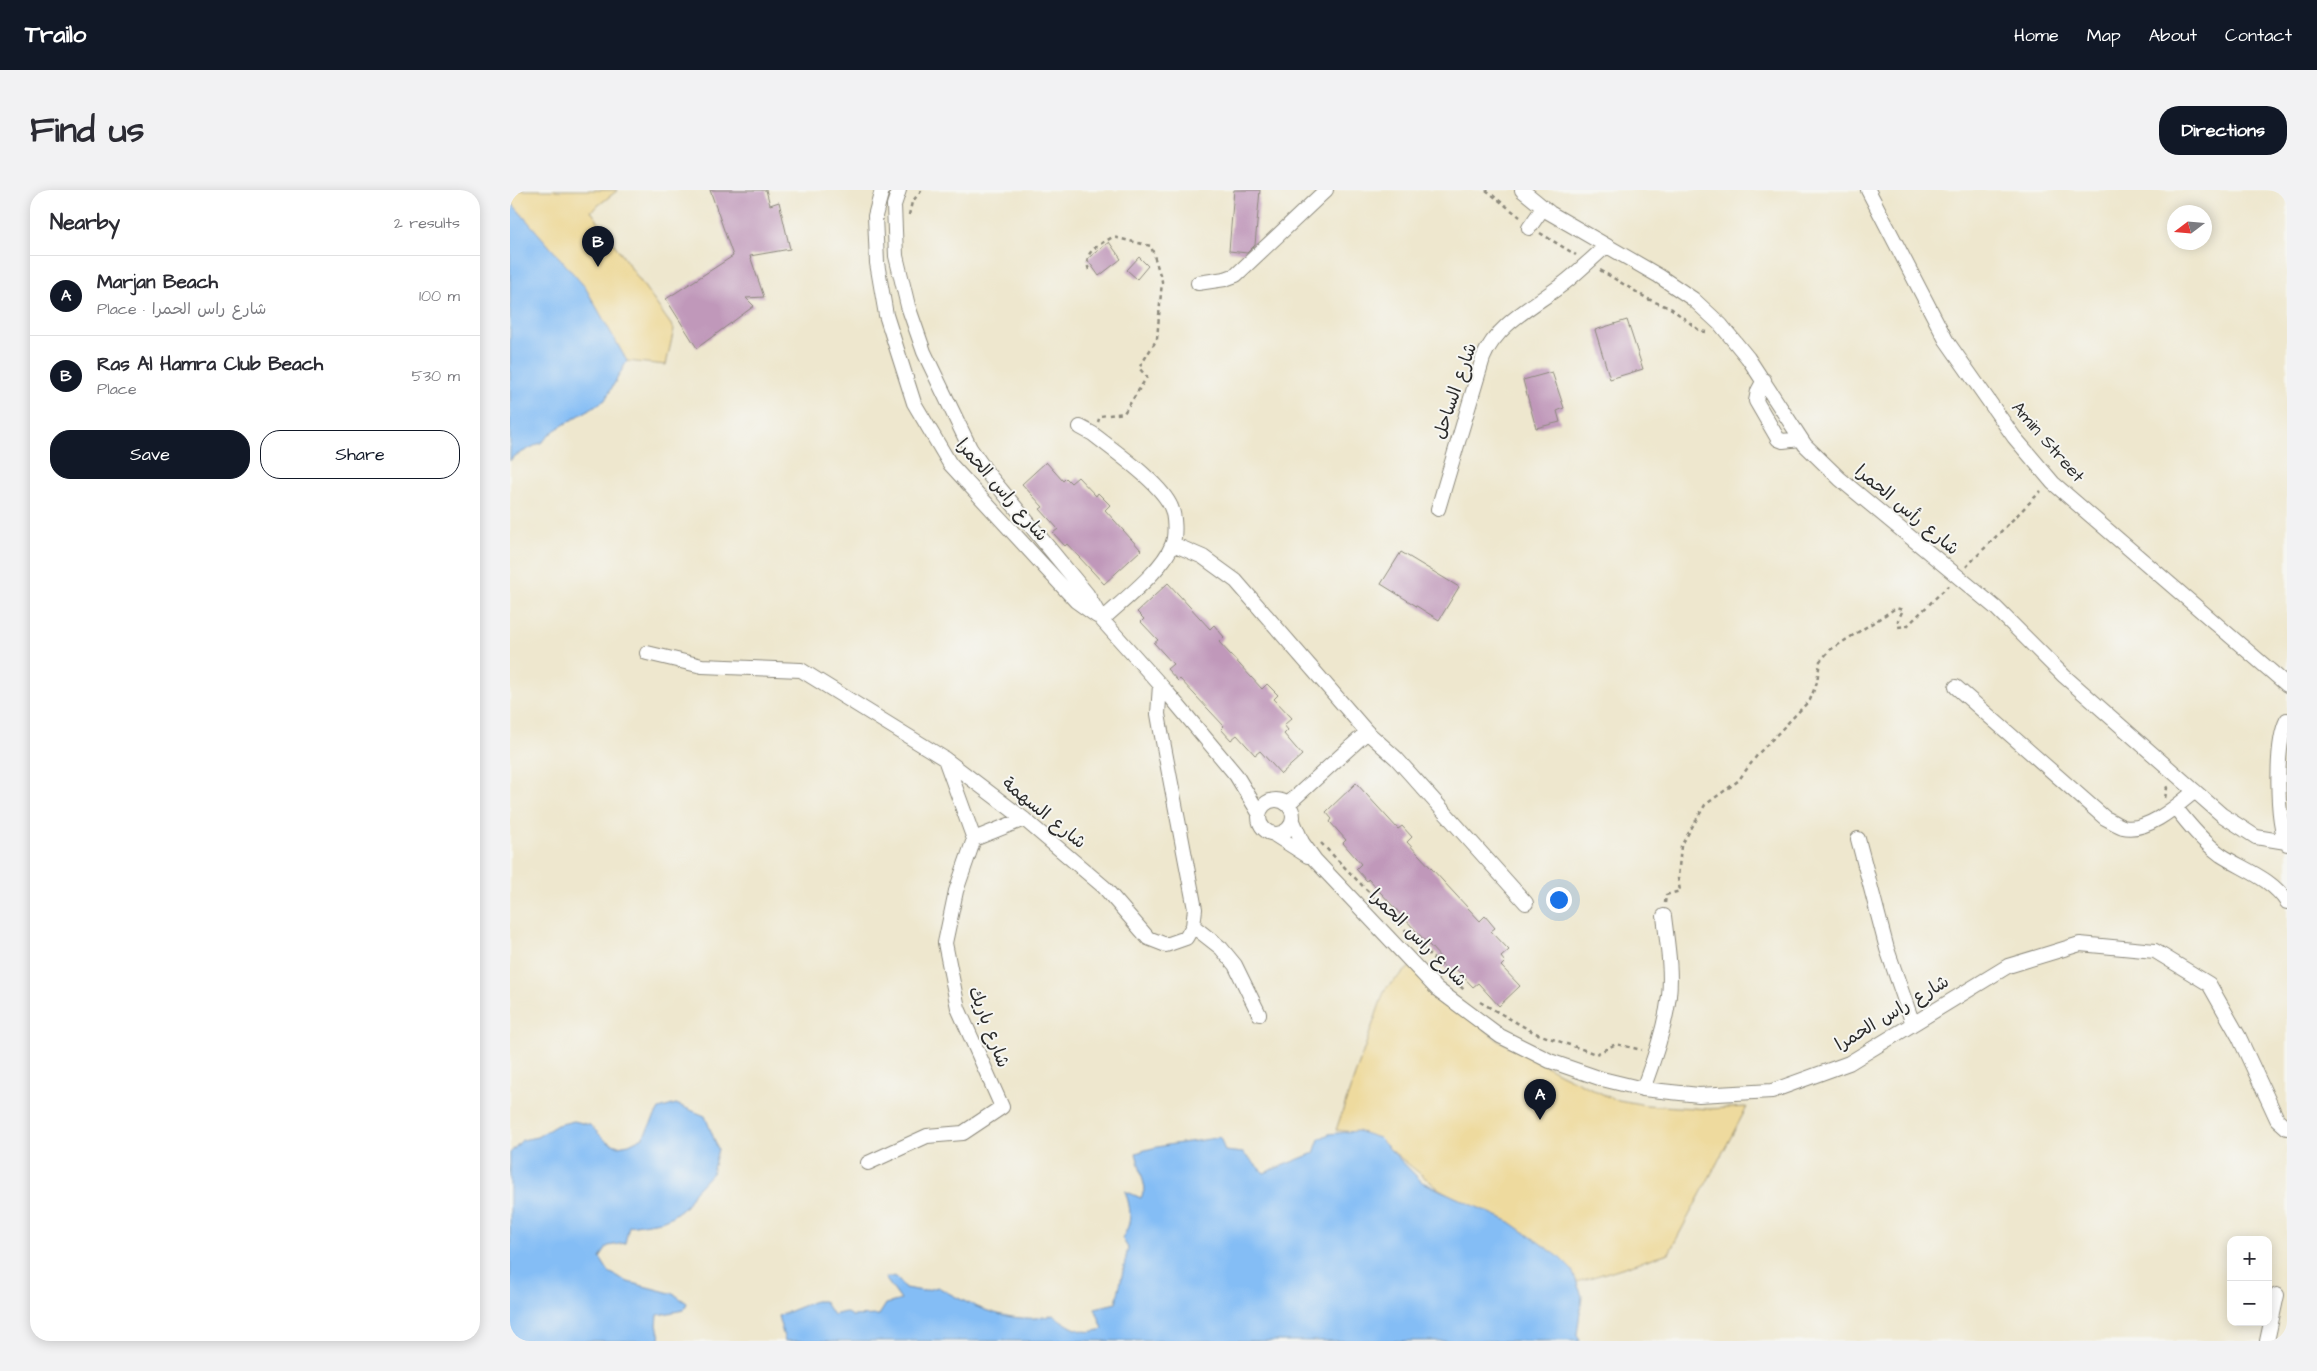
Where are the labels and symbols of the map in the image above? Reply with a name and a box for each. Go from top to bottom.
north arrow [2167,205,2212,250]
pin: B [582,226,614,267]
street label: شارع الساحل [1427,340,1483,442]
street label: Amin Street [2006,396,2091,488]
street label: شارع راس الحمرا [950,433,1054,547]
street label: شارع رأس الحمرا [1850,459,1964,561]
street label: شارع السهمة [997,771,1091,855]
street label: شارع راس الحمرا [1364,884,1472,992]
your location [1546,887,1572,913]
street label: شارع راس الحمرا [1830,969,1954,1057]
street label: شارع باريك [962,983,1016,1071]
pin: A [1524,1079,1556,1120]

